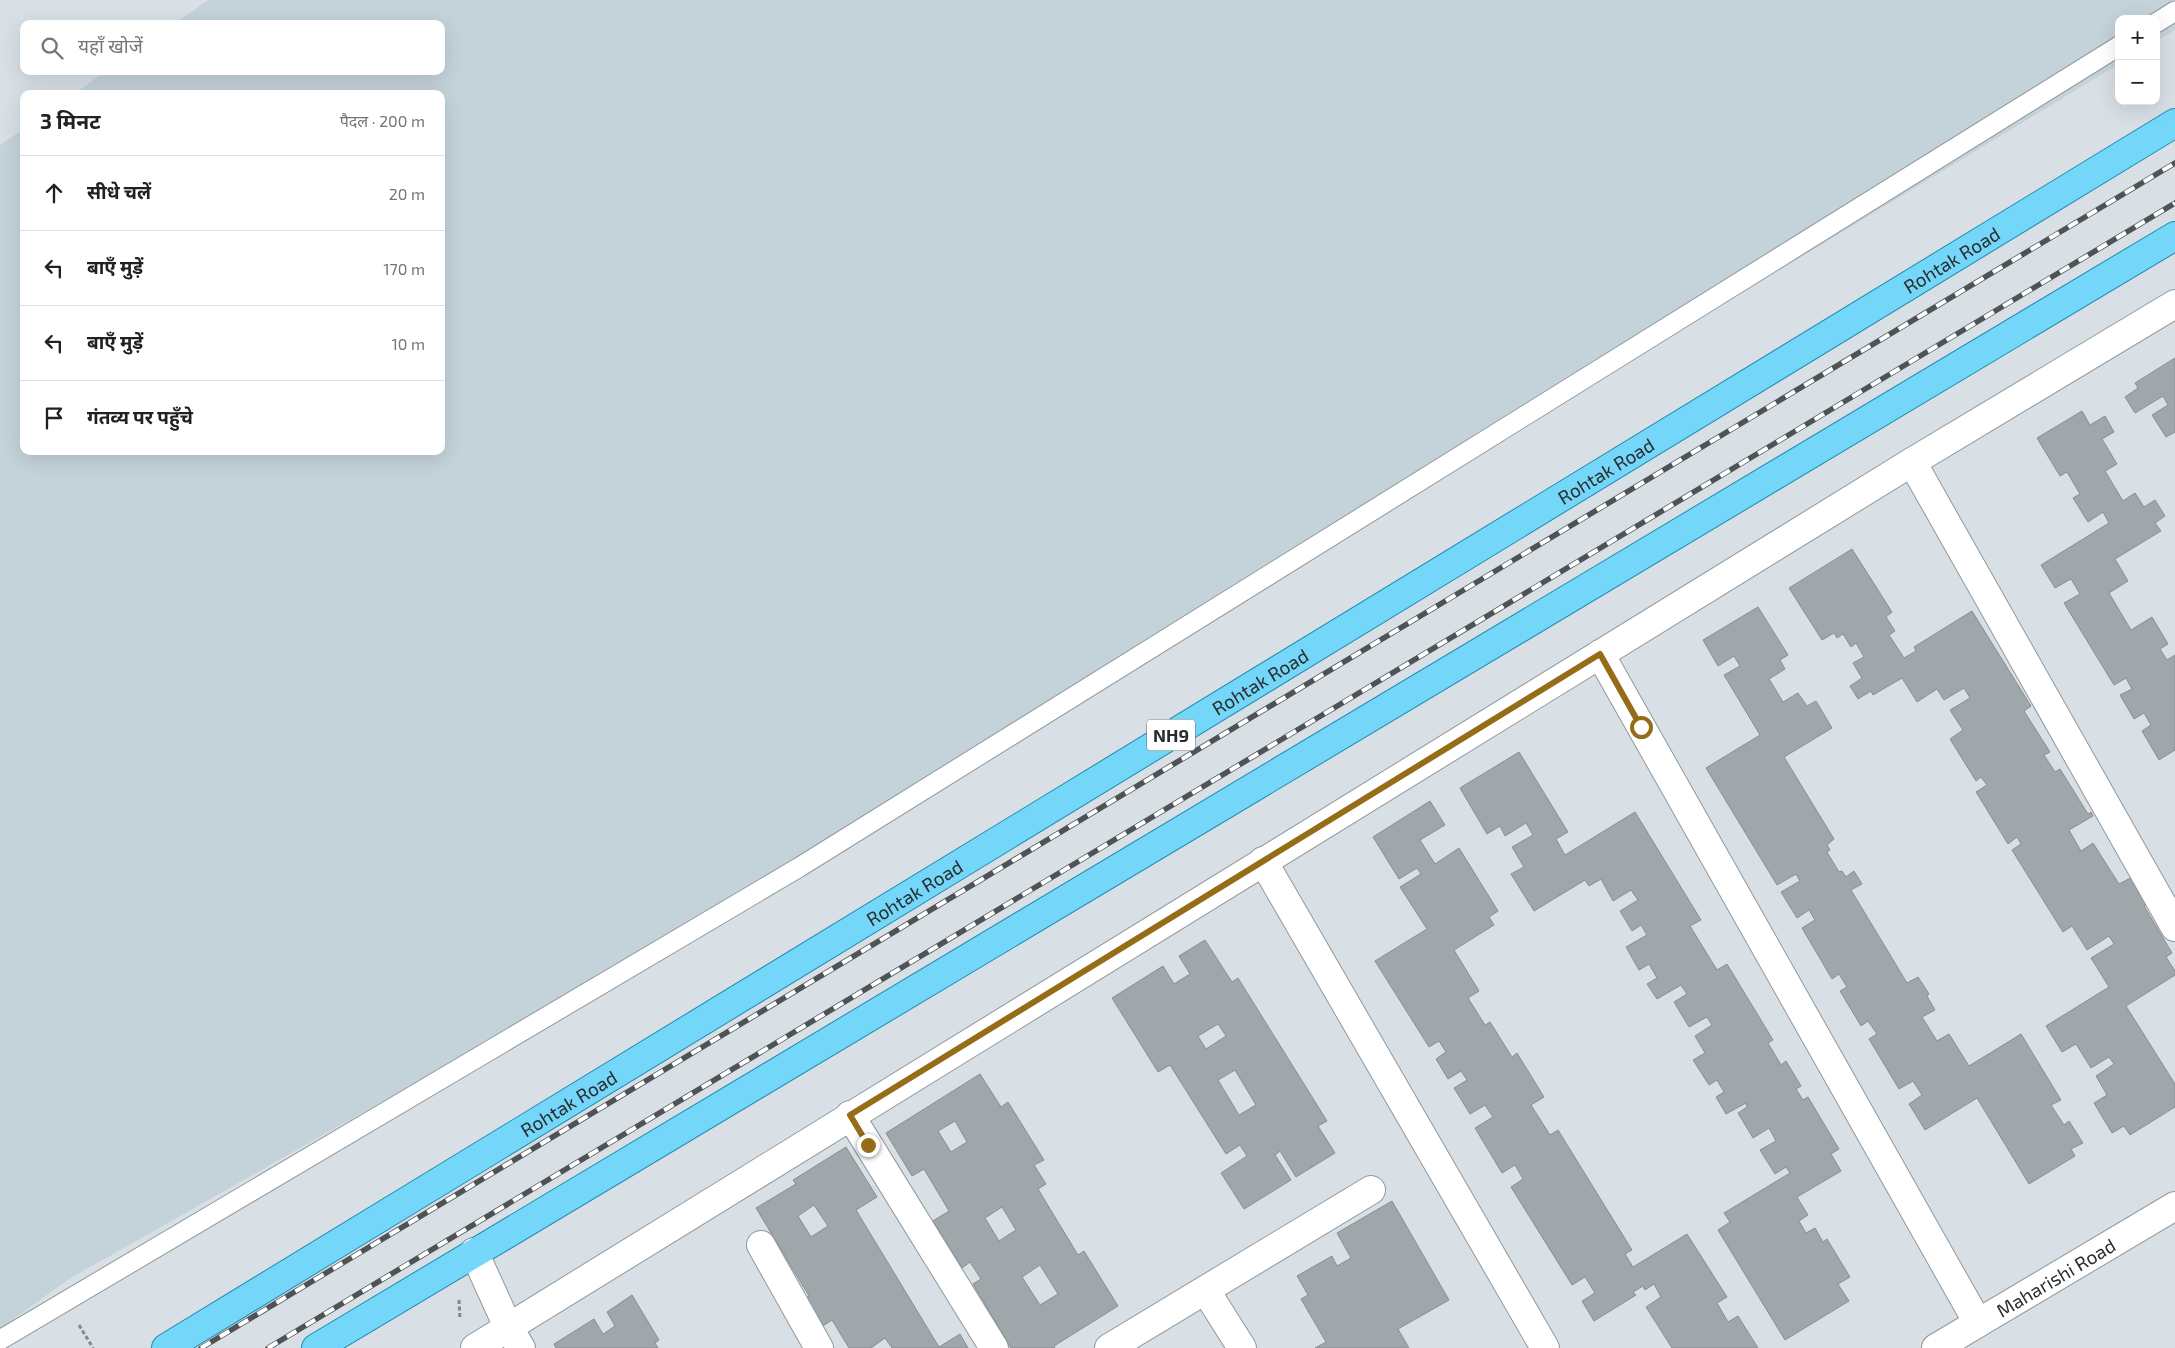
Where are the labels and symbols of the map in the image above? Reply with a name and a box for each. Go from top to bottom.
street label: Rohtak Road [1899,221,2004,298]
street label: Rohtak Road [1553,432,1658,508]
street label: Rohtak Road [1207,643,1312,719]
route start [1630,716,1653,739]
road number: NH9 [1147,720,1195,750]
street label: Rohtak Road [862,854,966,930]
street label: Rohtak Road [516,1065,621,1141]
route end [857,1134,880,1157]
street label: Maharishi Road [1992,1233,2119,1321]

